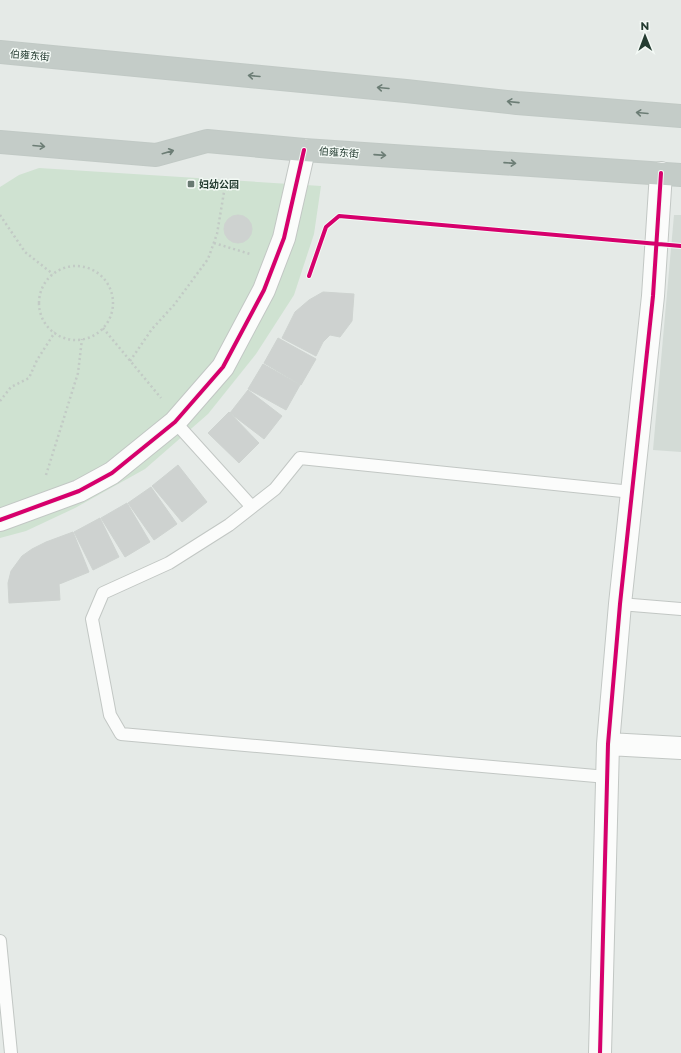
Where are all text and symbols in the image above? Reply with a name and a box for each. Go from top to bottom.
north arrow [625,16,665,56]
text: N [640,19,649,33]
street label: 伯雍东街 [9,47,50,64]
one-way arrow [248,72,261,80]
one-way arrow [377,85,390,92]
one-way arrow [507,99,520,106]
one-way arrow [636,109,649,117]
one-way arrow [32,142,45,149]
street label: 伯雍东街 [319,145,359,160]
one-way arrow [161,148,174,155]
one-way arrow [373,151,386,158]
one-way arrow [503,160,516,167]
place label: 妇幼公园 [199,178,239,191]
marker: 妇幼公园 [186,179,196,189]

